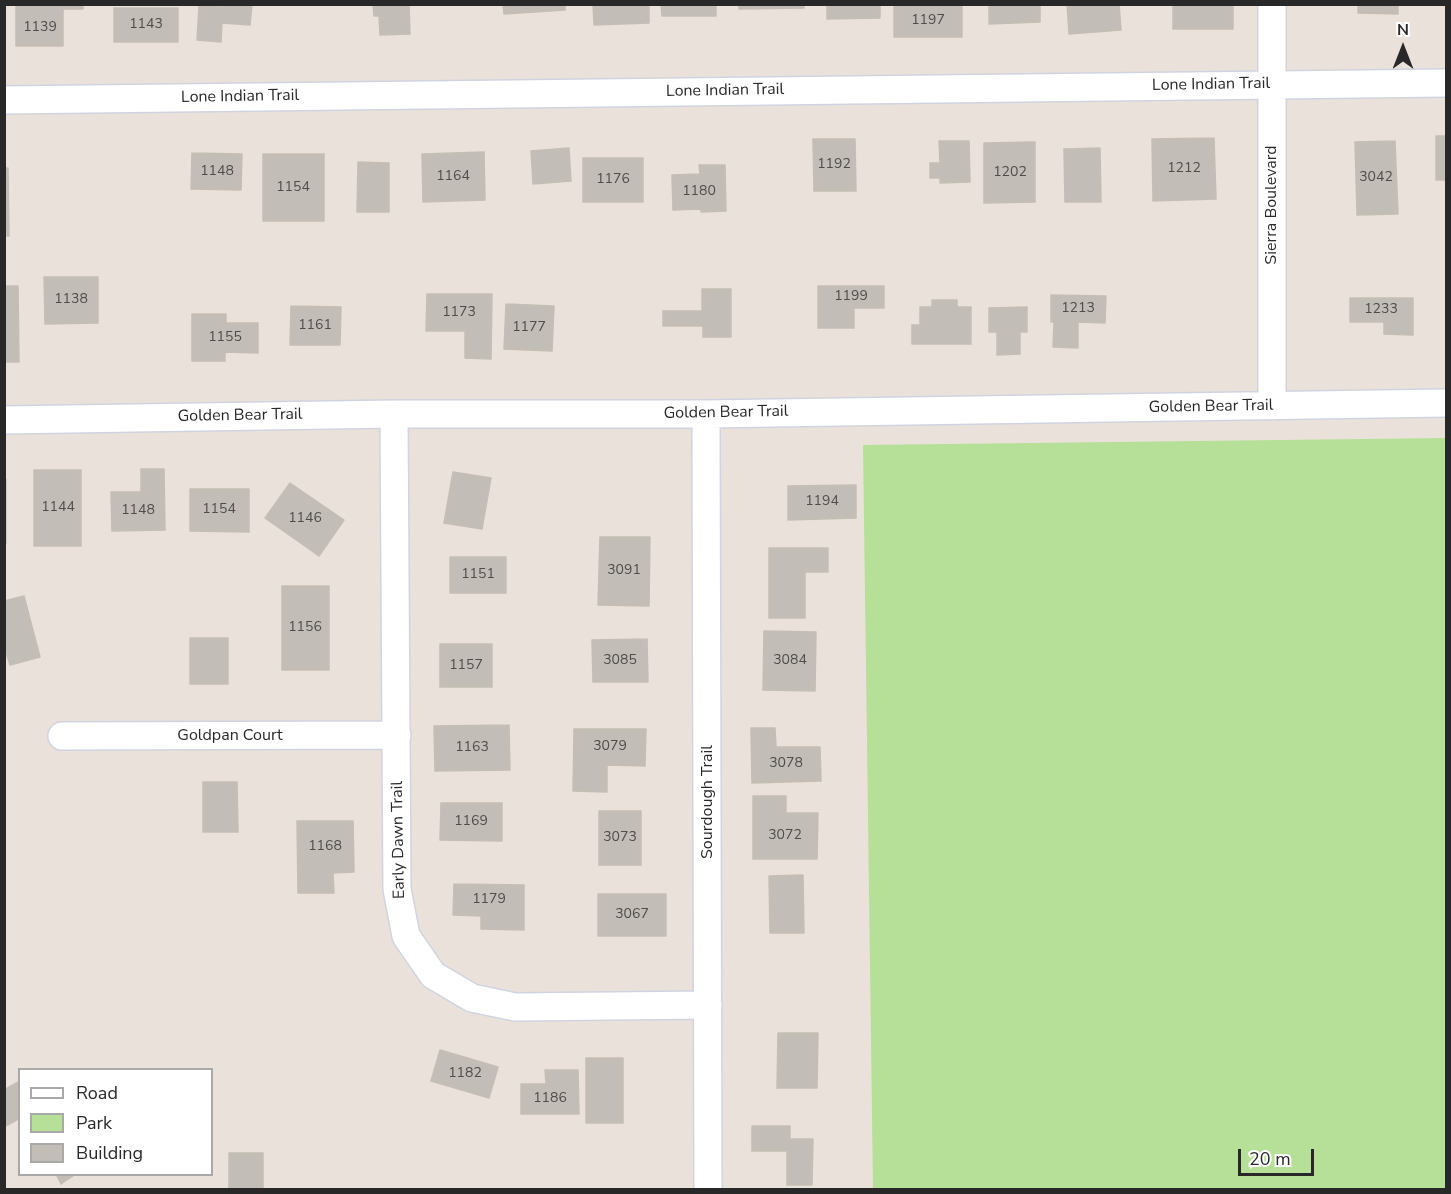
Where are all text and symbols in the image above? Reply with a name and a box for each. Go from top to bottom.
house number: 1197 [911,13,945,29]
house number: 1143 [129,17,163,33]
north arrow [1373,18,1433,78]
text: N [1397,19,1409,41]
house number: 1139 [23,20,57,36]
street label: Lone Indian Trail [1152,74,1270,96]
street label: Lone Indian Trail [666,80,784,102]
street label: Lone Indian Trail [181,86,299,108]
street label: Sierra Boulevard [1262,145,1282,265]
house number: 1192 [817,157,851,173]
house number: 1212 [1167,161,1201,177]
house number: 1148 [200,164,234,180]
house number: 1202 [993,165,1027,181]
house number: 1164 [436,169,470,185]
house number: 3042 [1359,170,1393,186]
house number: 1176 [596,172,630,188]
house number: 1154 [276,180,310,196]
house number: 1180 [682,184,716,200]
house number: 1199 [834,289,868,305]
house number: 1138 [54,292,88,308]
house number: 1213 [1061,301,1095,317]
house number: 1233 [1364,302,1398,318]
house number: 1173 [442,305,476,321]
house number: 1161 [298,318,332,334]
house number: 1177 [512,320,546,336]
house number: 1155 [208,330,242,346]
street label: Golden Bear Trail [1148,396,1274,418]
street label: Golden Bear Trail [663,402,789,424]
street label: Golden Bear Trail [177,405,303,427]
house number: 1194 [805,494,839,510]
house number: 1144 [41,500,75,516]
house number: 1154 [202,502,236,518]
house number: 1148 [121,503,155,519]
house number: 1146 [288,511,322,527]
house number: 3091 [607,563,641,579]
house number: 1151 [461,567,495,583]
house number: 1156 [288,620,322,636]
house number: 3085 [603,653,637,669]
house number: 3084 [773,653,807,669]
house number: 1157 [449,658,483,674]
street label: Goldpan Court [177,726,283,746]
house number: 3079 [593,739,627,755]
house number: 1163 [455,740,489,756]
street label: Sourdough Trail [698,745,718,859]
house number: 3078 [769,756,803,772]
street label: Early Dawn Trail [388,781,410,899]
house number: 1169 [454,814,488,830]
house number: 3072 [768,828,802,844]
house number: 3073 [603,830,637,846]
house number: 1168 [308,839,342,855]
house number: 1179 [472,892,506,908]
house number: 3067 [615,907,649,923]
house number: 1182 [448,1066,482,1082]
legend [18,1068,213,1176]
text: Road [76,1081,118,1105]
house number: 1186 [533,1091,567,1107]
text: Park [76,1111,112,1135]
scale bar [1241,1137,1318,1175]
text: Building [76,1141,143,1165]
text: 20 m [1249,1147,1291,1171]

